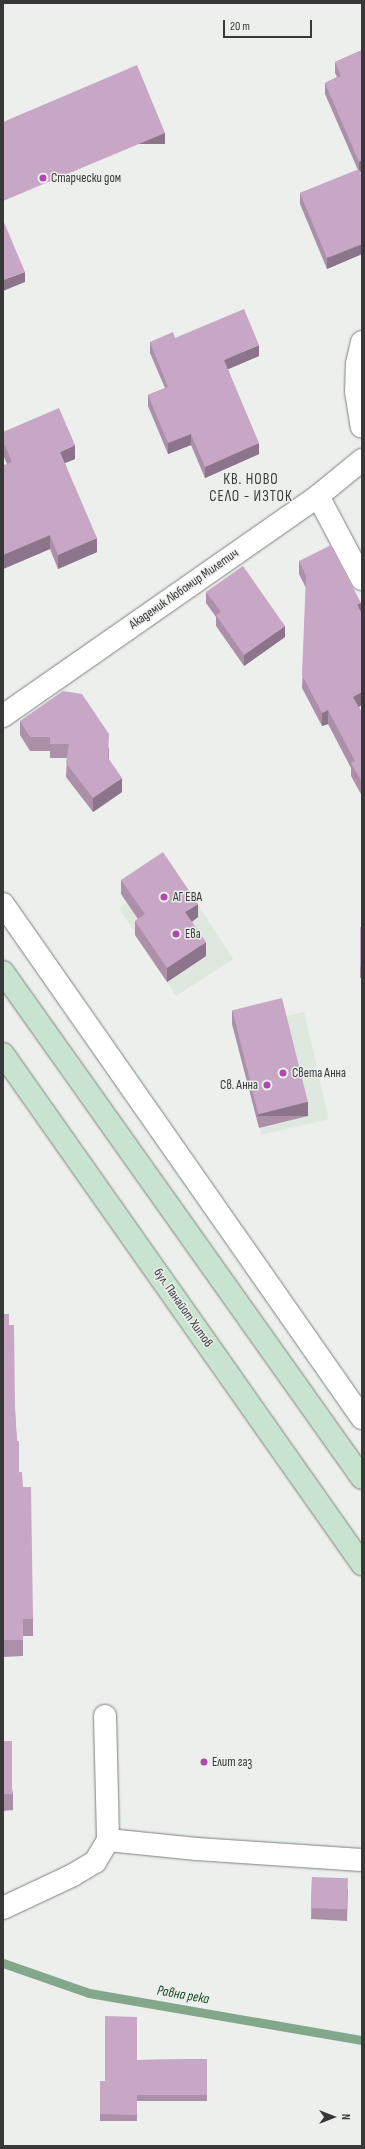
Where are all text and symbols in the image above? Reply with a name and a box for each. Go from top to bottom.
scale bar [225,12,314,38]
text: 20 m [230,19,250,34]
place label: Старчески дом [51,170,121,186]
marker: Старчески дом [38,173,48,183]
district label: КВ. НОВО СЕЛО - ИЗТОК [209,470,293,505]
street label: Академик Любомир Милетич [126,545,242,633]
place label: АГ ЕВА [173,889,202,905]
marker: АГ ЕВА [158,891,170,903]
place label: Ева [185,926,201,942]
marker: Ева [170,928,182,940]
place label: Света Анна [292,1065,346,1081]
marker: Света Анна [277,1067,289,1079]
place label: Св. Анна [220,1077,258,1093]
marker: Св. Анна [261,1079,273,1091]
street label: бул. Панайот Хитов [150,1266,216,1350]
place label: Елит газ [212,1754,252,1770]
marker: Елит газ [199,1757,209,1767]
water label: Равна река [156,1982,210,2008]
north arrow [313,2097,353,2137]
text: N [339,2114,352,2120]

